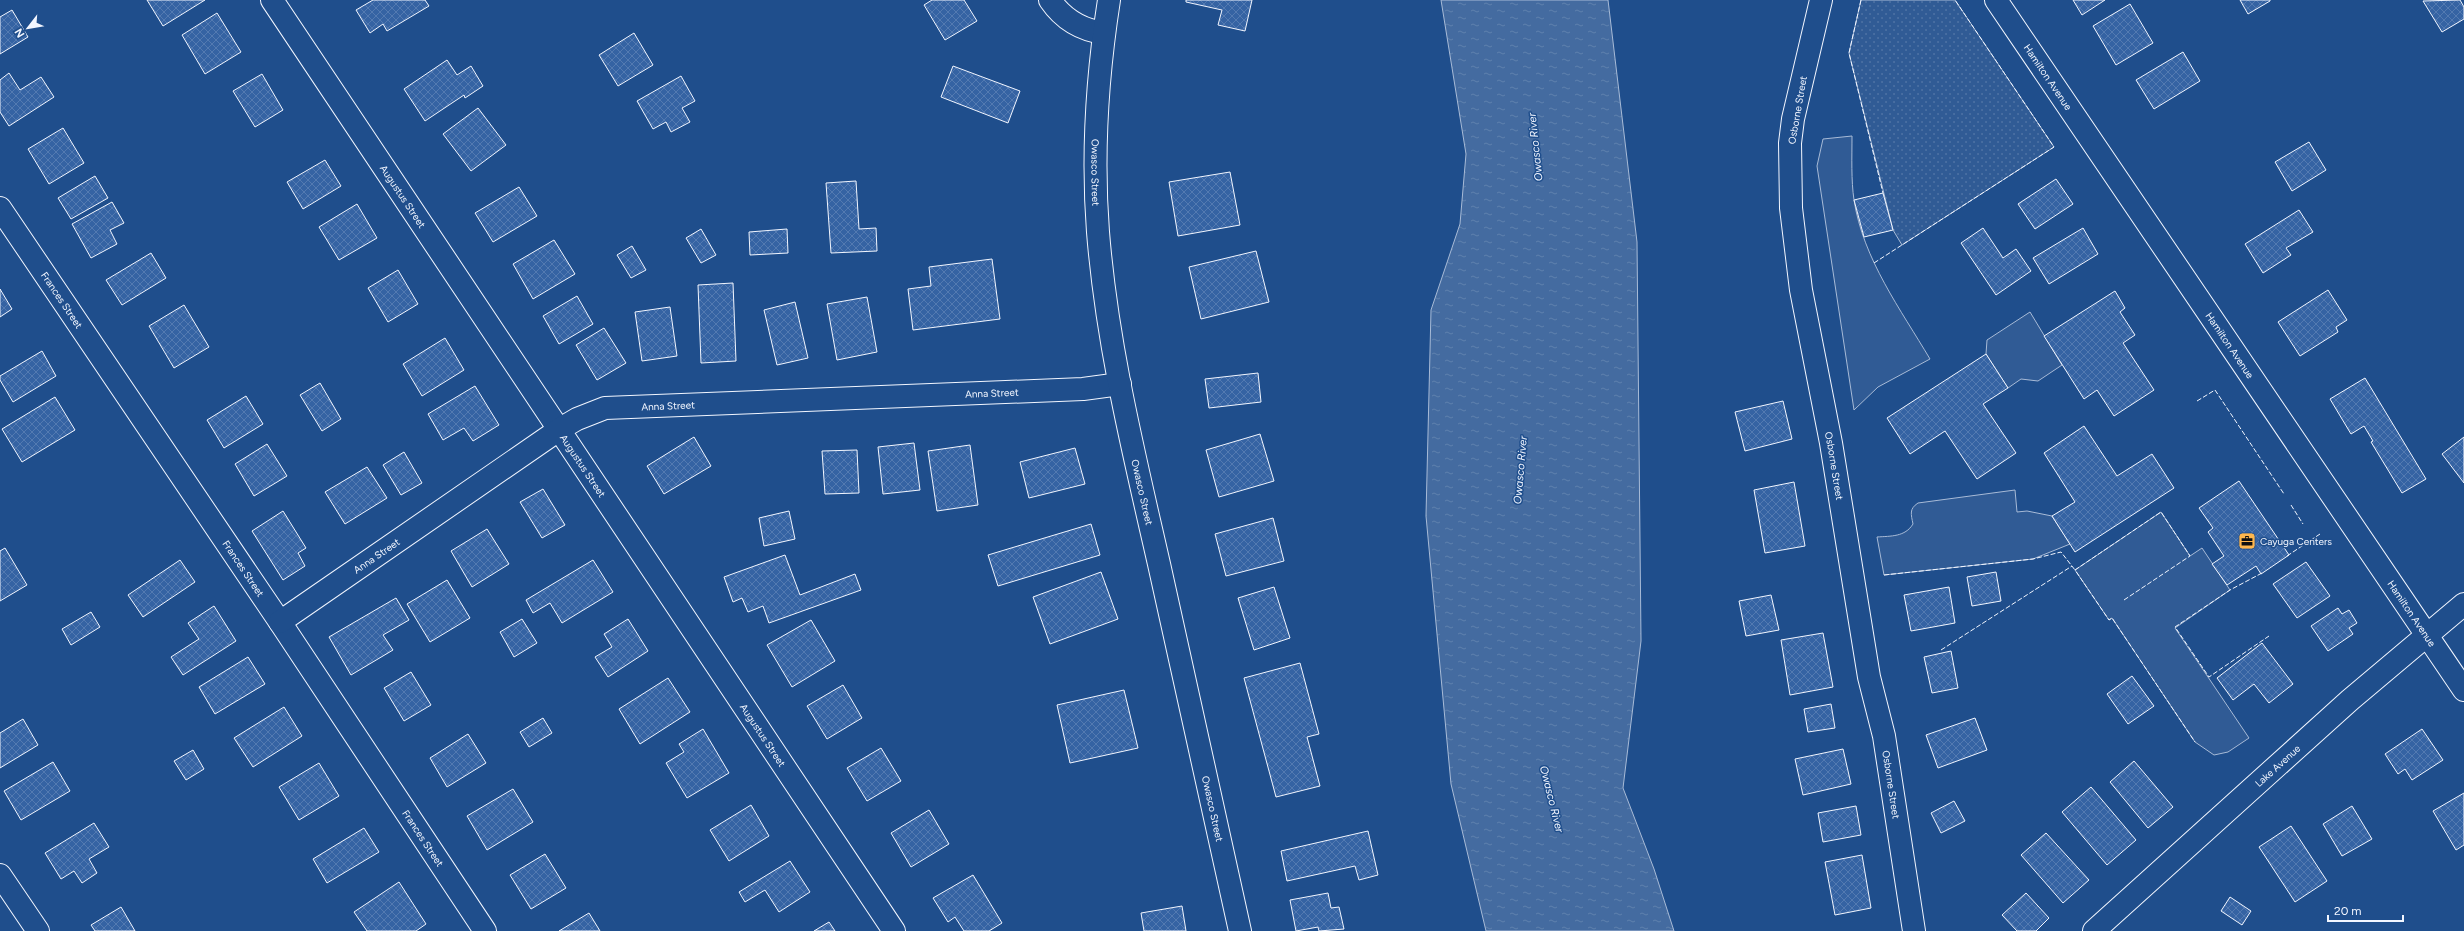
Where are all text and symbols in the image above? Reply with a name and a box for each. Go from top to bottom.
north arrow [8,8,48,48]
text: N [12,26,28,40]
street label: Hamilton Avenue [2021,42,2075,113]
street label: Osborne Street [1785,75,1810,145]
water label: Owasco River [1525,111,1546,182]
street label: Owasco Street [1088,139,1102,206]
street label: Augustus Street [377,163,429,231]
street label: Frances Street [38,269,86,331]
street label: Hamilton Avenue [2203,310,2257,381]
street label: Anna Street [965,386,1019,401]
street label: Anna Street [641,398,695,414]
street label: Osborne Street [1822,431,1846,501]
street label: Augustus Street [557,432,609,500]
water label: Owasco River [1511,434,1530,505]
street label: Owasco Street [1128,458,1156,527]
office icon: Cayuga Centers [2237,531,2257,551]
street label: Anna Street [351,535,403,577]
place label: Cayuga Centers [2260,535,2332,548]
street label: Frances Street [220,538,267,600]
street label: Hamilton Avenue [2384,578,2439,650]
street label: Augustus Street [737,701,788,769]
street label: Lake Avenue [2252,742,2304,790]
street label: Osborne Street [1879,749,1903,820]
water label: Owasco River [1537,764,1566,835]
street label: Owasco Street [1199,774,1226,843]
street label: Frances Street [399,807,447,869]
scale bar [2328,897,2403,923]
text: 20 m [2334,904,2362,918]

